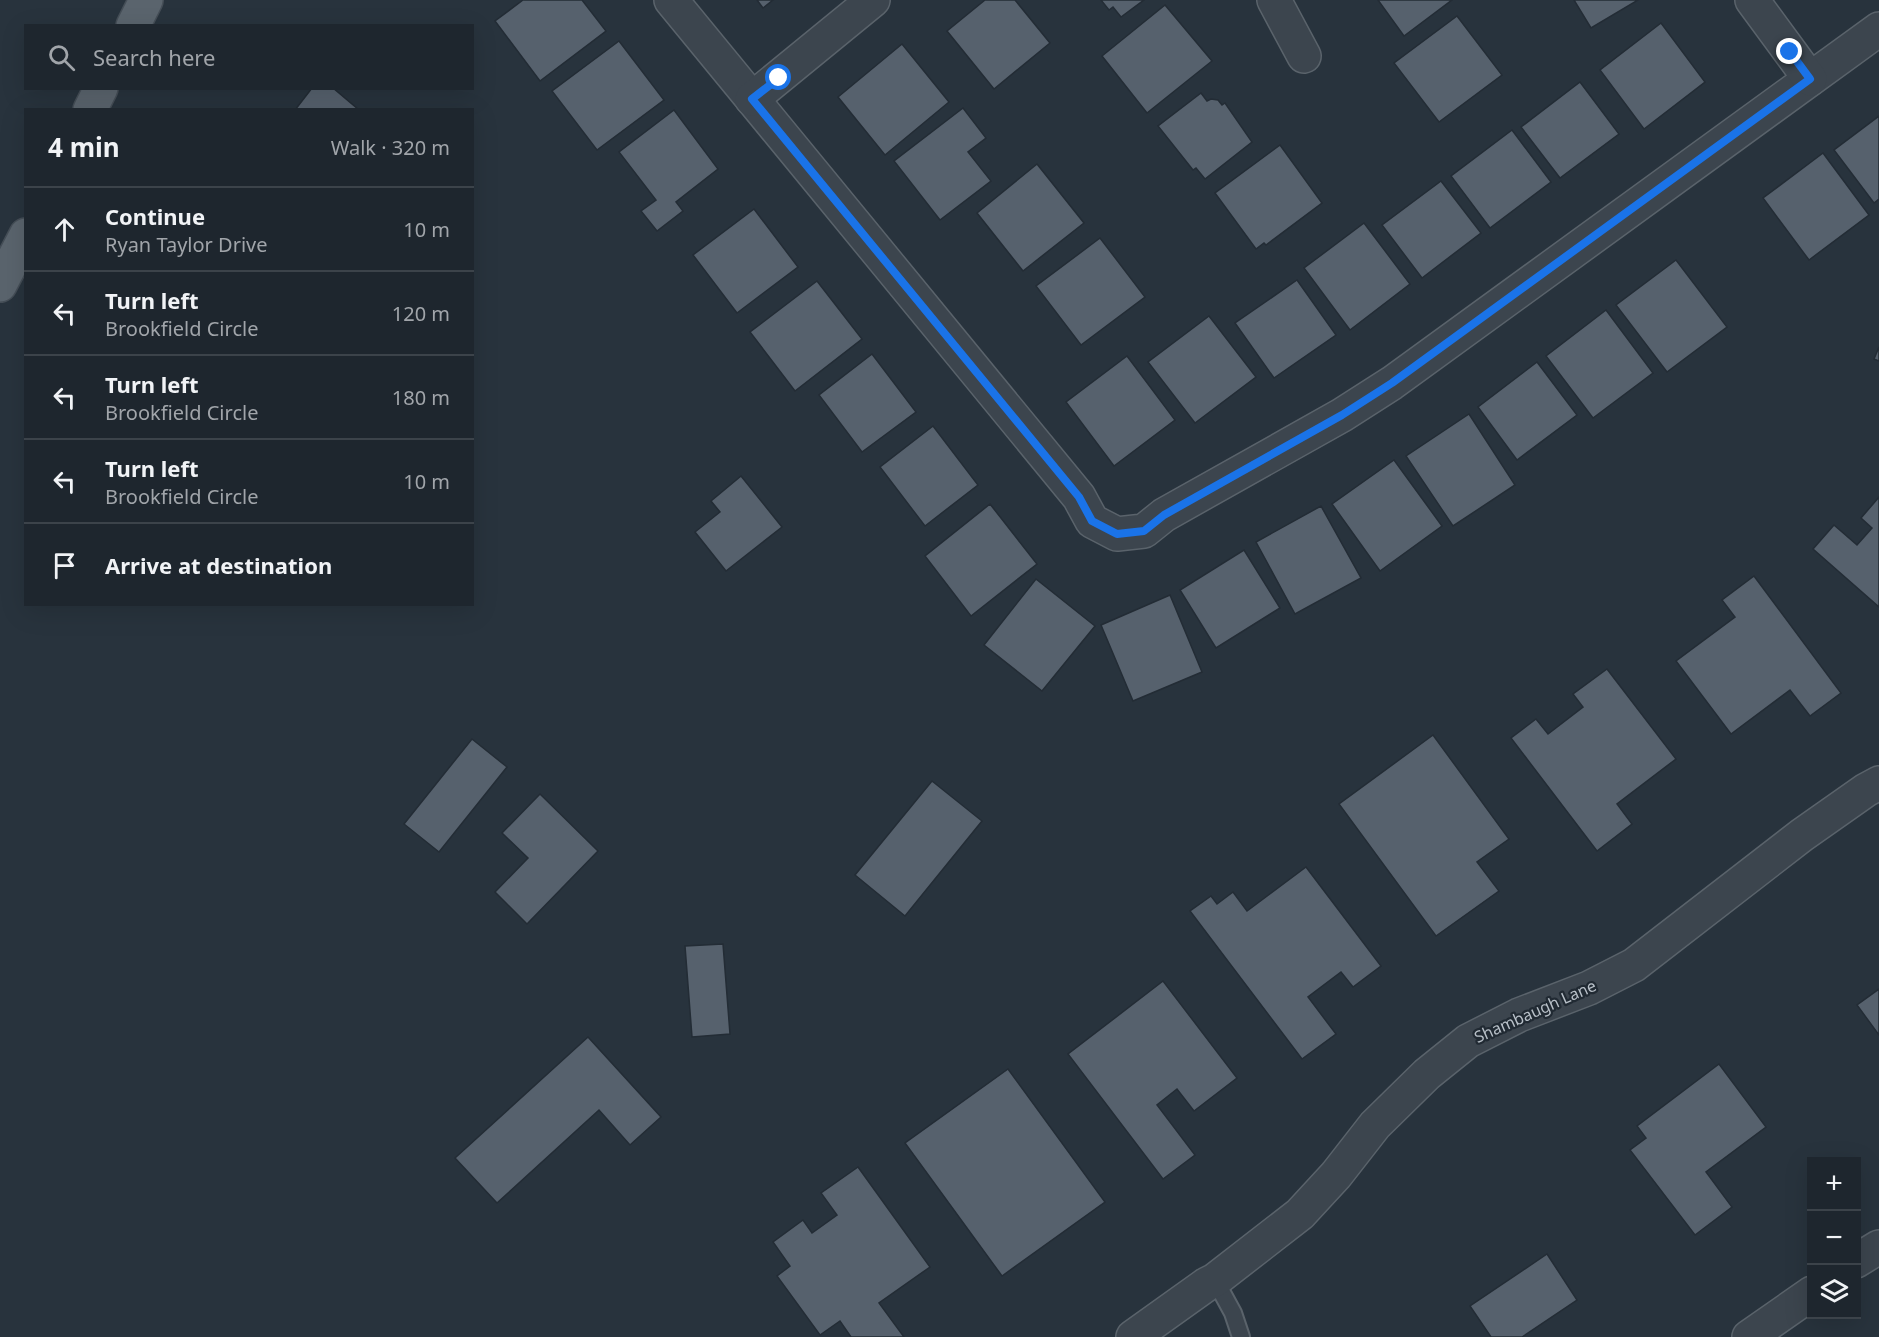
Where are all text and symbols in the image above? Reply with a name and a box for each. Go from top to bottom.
search box [24,24,474,90]
route end [1776,38,1802,64]
icon: search [45,41,78,74]
text: Search here [93,42,215,72]
route start [765,64,791,90]
text: 4 min [48,129,120,165]
text: Walk · 320 m [331,134,450,161]
text: Continue [105,201,205,231]
icon: ahead [48,213,81,246]
text: 10 m [403,216,450,243]
text: Ryan Taylor Drive [105,231,268,258]
text: Turn left [105,285,199,315]
icon: left [48,297,81,330]
text: 120 m [392,300,450,327]
text: Brookfield Circle [105,315,258,342]
text: Turn left [105,369,199,399]
icon: left [48,381,81,414]
text: 180 m [392,384,450,411]
text: Brookfield Circle [105,399,258,426]
text: Turn left [105,453,199,483]
icon: left [48,465,81,498]
text: 10 m [403,468,450,495]
text: Brookfield Circle [105,483,258,510]
icon: arrive [48,549,81,582]
text: Arrive at destination [105,550,332,580]
street label: Shambaugh Lane [1470,974,1600,1048]
map controls [1807,1157,1861,1319]
button: + [1807,1157,1861,1211]
button: − [1807,1211,1861,1265]
button: layers [1807,1265,1861,1319]

